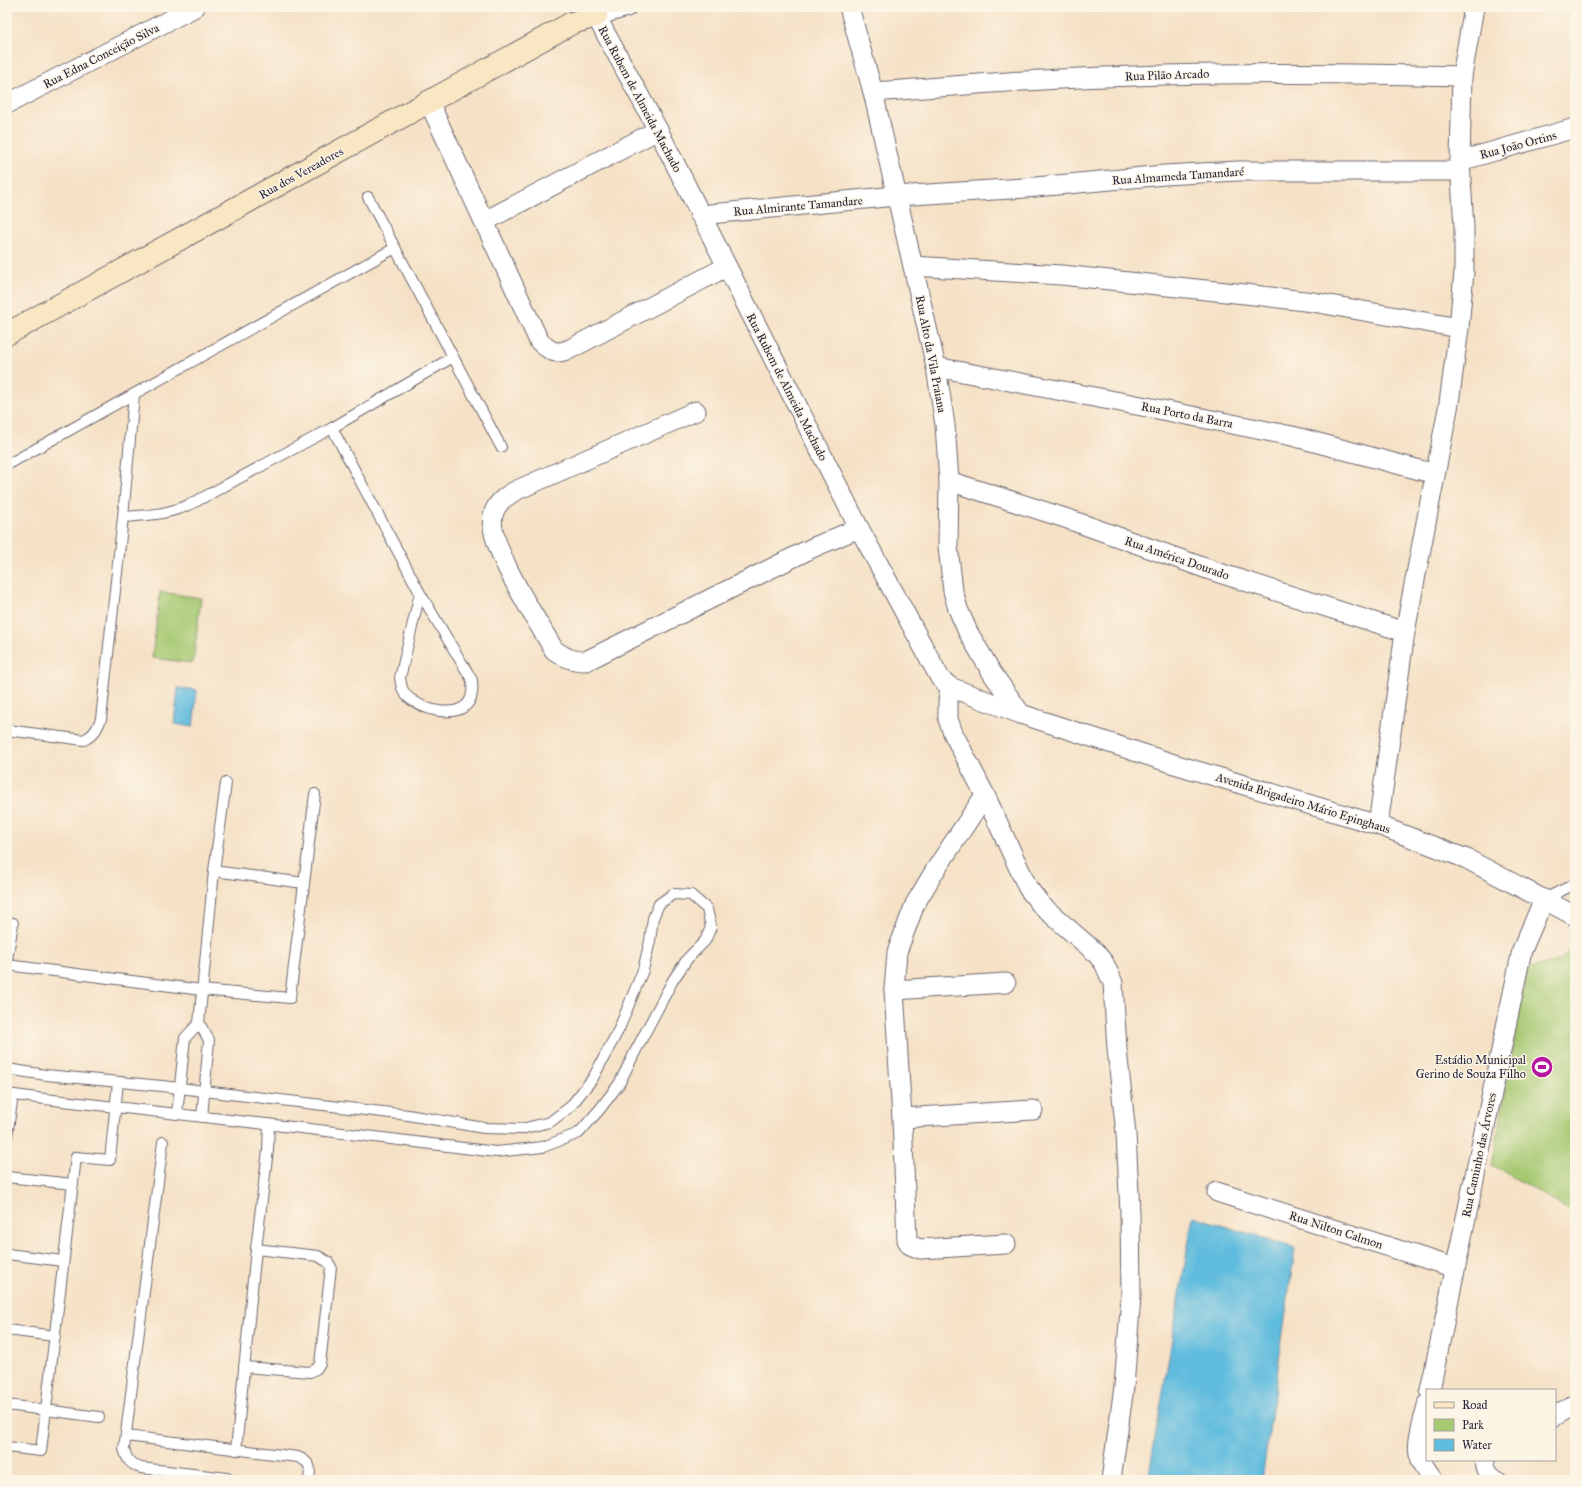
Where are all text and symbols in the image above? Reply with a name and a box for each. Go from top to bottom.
street label: Rua Edna Conceição Silva [41,20,162,91]
street label: Rua Rubem de Almeida Machado [595,23,685,175]
street label: Rua Pilão Arcado [1125,67,1209,83]
street label: Rua João Ortins [1478,128,1558,163]
street label: Rua dos Vereadores [256,144,346,202]
street label: Rua Almameda Tamandaré [1112,164,1244,188]
street label: Rua Almirante Tamandare [733,193,863,219]
street label: Rua Alto da Vila Praiana [913,294,949,415]
street label: Rua Rubem de Almeida Machado [744,311,830,463]
street label: Rua Porto da Barra [1140,399,1235,431]
street label: Rua América Dourado [1123,534,1231,582]
street label: Avenida Brigadeiro Mário Epinghaus [1213,769,1392,837]
place label: Estádio Municipal Gerino de Souza Filho [1416,1053,1527,1081]
sports icon: Estádio Municipal Gerino de Souza Filho [1529,1054,1555,1080]
street label: Rua Caminho das Árvores [1458,1091,1499,1219]
street label: Rua Nilton Calmon [1287,1208,1385,1252]
legend [1426,1389,1556,1461]
text: Road [1462,1398,1488,1412]
text: Park [1462,1418,1484,1432]
text: Water [1462,1438,1492,1452]

